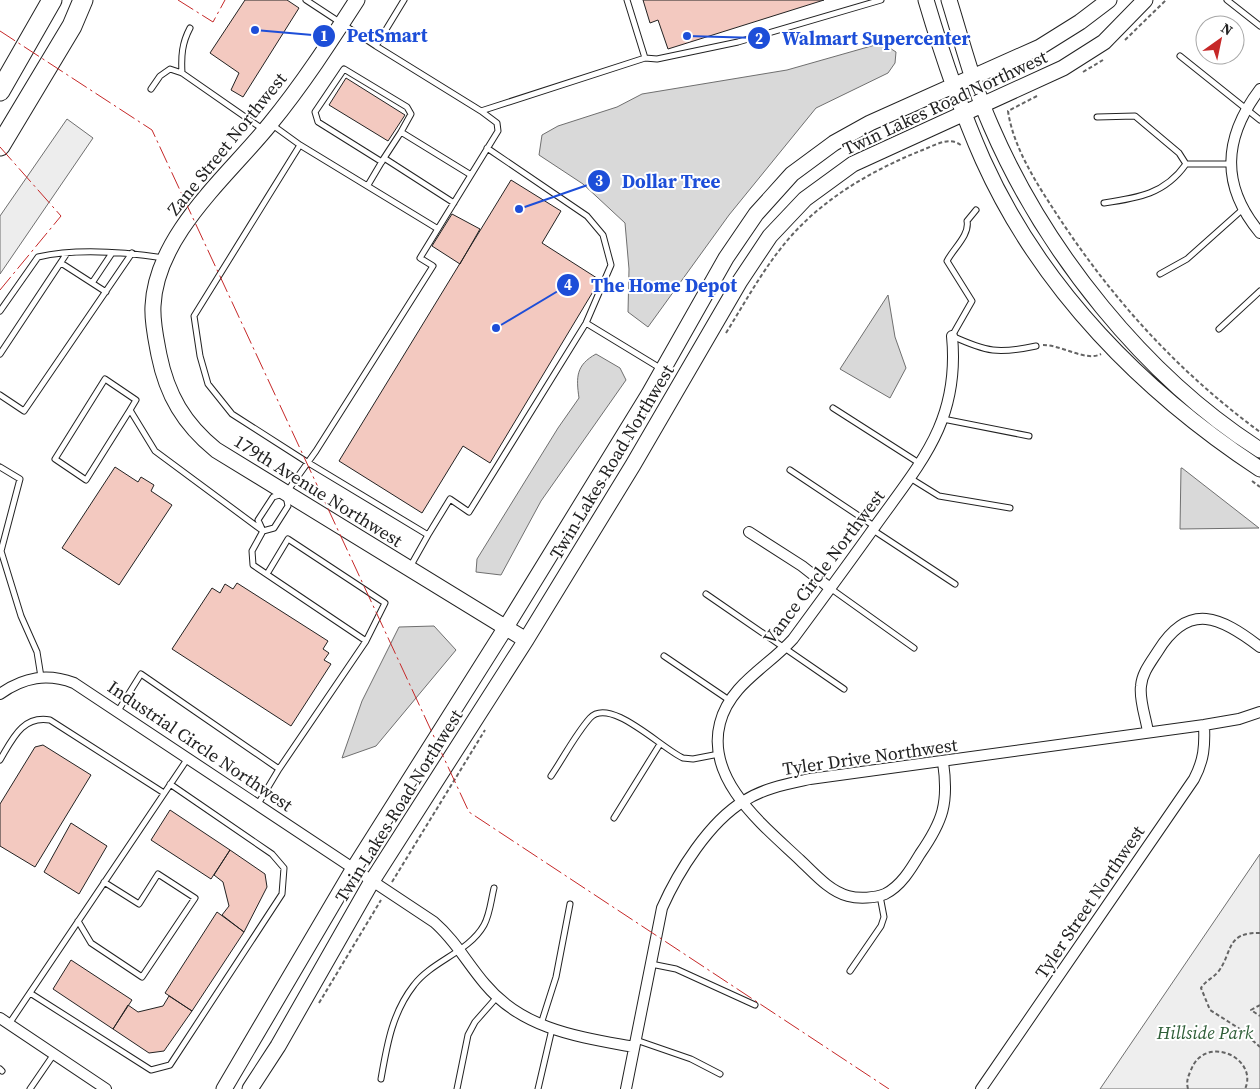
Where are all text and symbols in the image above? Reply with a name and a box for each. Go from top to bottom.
north arrow [1195,15,1245,65]
text: N [1217,18,1237,40]
callout: PetSmart [311,19,437,53]
callout: Walmart Supercenter [747,21,980,55]
text: PetSmart [346,22,428,48]
text: 1 [320,25,328,46]
text: Walmart Supercenter [782,25,970,51]
text: 2 [755,28,763,49]
street label: Twin Lakes Road Northwest [838,44,1051,161]
street label: Zane Street Northwest [161,67,292,220]
callout: Dollar Tree [587,164,731,198]
text: Dollar Tree [622,168,720,194]
text: 3 [595,170,603,191]
callout: The Home Depot [556,268,747,302]
text: The Home Depot [591,272,737,298]
text: 4 [564,274,572,295]
street label: Twin Lakes Road Northwest [543,360,680,564]
street label: 179th Avenue Northwest [229,428,407,553]
street label: Vance Circle Northwest [757,484,890,649]
street label: Industrial Circle Northwest [103,674,298,817]
street label: Twin Lakes Road Northwest [329,704,468,907]
street label: Tyler Drive Northwest [781,732,959,781]
street label: Tyler Street Northwest [1029,820,1150,983]
park label: Hillside Park [1156,1020,1254,1045]

